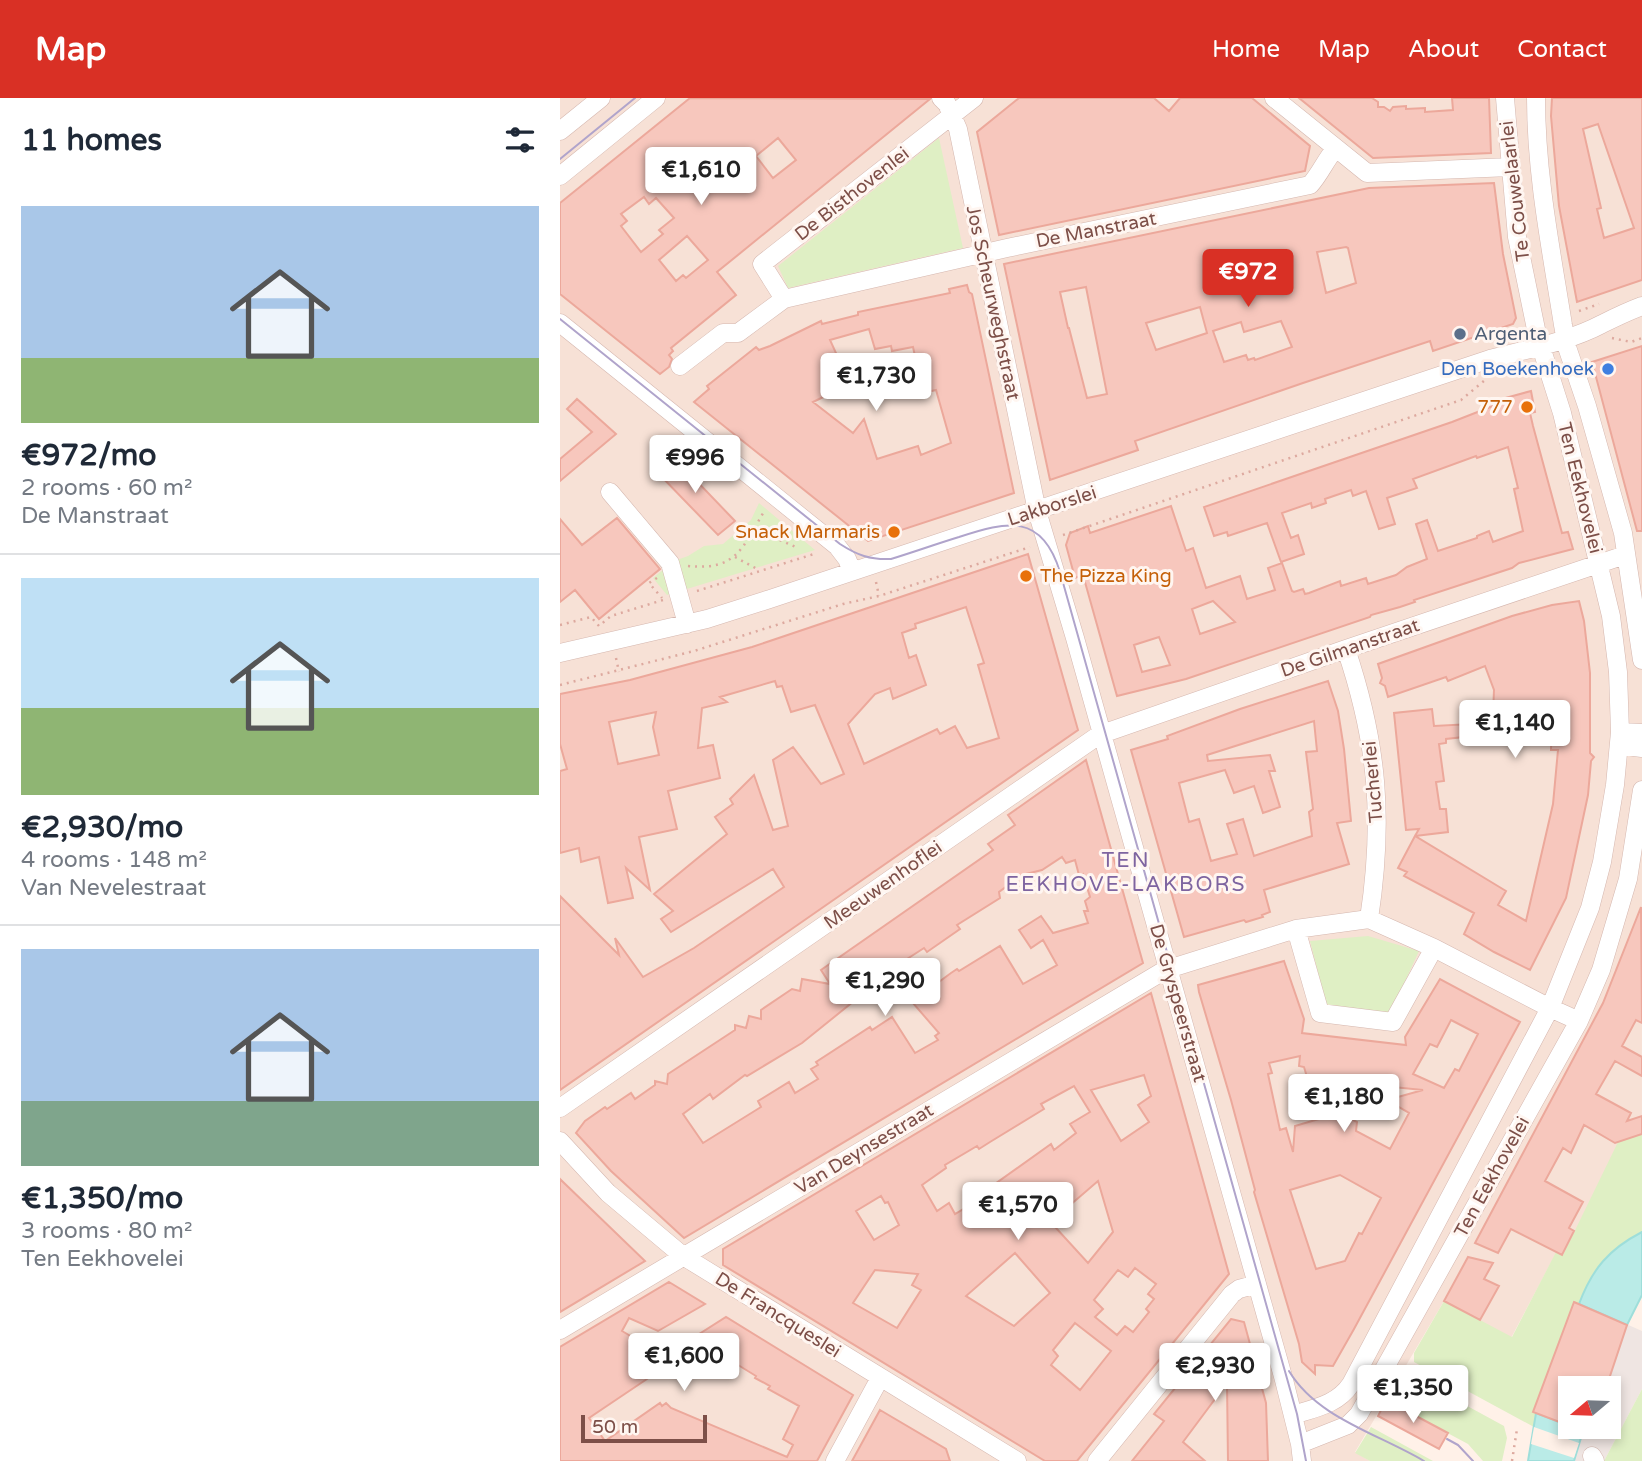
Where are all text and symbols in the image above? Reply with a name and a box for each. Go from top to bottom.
text: Map [35,30,106,69]
text: Home [1212,35,1280,64]
text: Map [1318,35,1370,64]
text: About [1408,35,1479,64]
text: Contact [1517,35,1607,64]
street label: Te Couwelaarlei [1495,120,1535,262]
icon: filters [501,121,539,159]
text: 11 homes [21,122,162,159]
street label: De Bisthovenlei [790,143,914,245]
pin: €1,610 [644,148,758,207]
text: €1,610 [661,156,741,184]
street label: Jos Scheurweghstraat [962,204,1024,402]
street label: De Manstraat [1034,208,1158,252]
pin: €972 [1207,250,1289,309]
icon: home [217,251,343,377]
text: €972 [1218,258,1278,286]
place label: Argenta [1474,323,1547,345]
marker: Argenta [1452,326,1468,342]
pin: €1,730 [819,354,933,413]
place label: Den Boekenhoek [1441,358,1594,380]
marker: Den Boekenhoek [1600,361,1616,377]
text: €1,730 [836,362,916,390]
place label: 777 [1477,396,1513,418]
marker: 777 [1519,399,1535,415]
street label: Ten Eekhovelei [1553,420,1607,556]
pin: €996 [654,436,736,495]
text: €972/mo [21,437,157,474]
text: €996 [665,444,725,472]
text: 2 rooms · 60 m² [21,474,192,502]
street label: Lakborslei [1005,481,1099,531]
text: De Manstraat [21,502,169,530]
place label: Snack Marmaris [735,521,880,543]
marker: Snack Marmaris [886,524,902,540]
place label: The Pizza King [1040,565,1172,587]
marker: The Pizza King [1018,568,1034,584]
street label: De Gilmanstraat [1278,614,1422,682]
icon: home [217,623,343,749]
pin: €1,140 [1458,700,1572,760]
text: €1,140 [1475,709,1555,737]
street label: Tucherlei [1358,740,1388,824]
text: €2,930/mo [21,809,183,846]
street label: Meeuwenhoflei [820,836,946,934]
text: 4 rooms · 148 m² [21,846,207,874]
district label: TEN EEKHOVE-LAKBORS [1006,848,1246,897]
text: Van Nevelestraat [21,874,206,902]
street label: De Gryspeerstraat [1145,921,1211,1085]
pin: €1,290 [828,958,942,1018]
text: €1,290 [845,967,925,995]
icon: home [217,994,343,1120]
pin: €1,180 [1287,1074,1401,1134]
text: €1,180 [1304,1083,1384,1111]
street label: Van Deynsestraat [791,1099,937,1199]
street label: Ten Eekhovelei [1450,1113,1534,1241]
text: €1,350/mo [21,1180,183,1217]
pin: €1,570 [961,1182,1075,1242]
text: €1,570 [978,1191,1058,1219]
text: 3 rooms · 80 m² [21,1217,192,1245]
text: Ten Eekhovelei [21,1245,184,1273]
street label: De Francqueslei [711,1268,845,1362]
pin: €1,600 [627,1334,741,1393]
text: €1,600 [644,1342,724,1370]
pin: €2,930 [1158,1344,1272,1403]
text: €2,930 [1175,1352,1255,1380]
pin: €1,350 [1356,1366,1470,1425]
text: €1,350 [1373,1374,1453,1402]
north arrow [1558,1376,1620,1438]
map controls [1558,1376,1621,1439]
scale bar [581,1412,707,1444]
text: 50 m [592,1416,638,1438]

